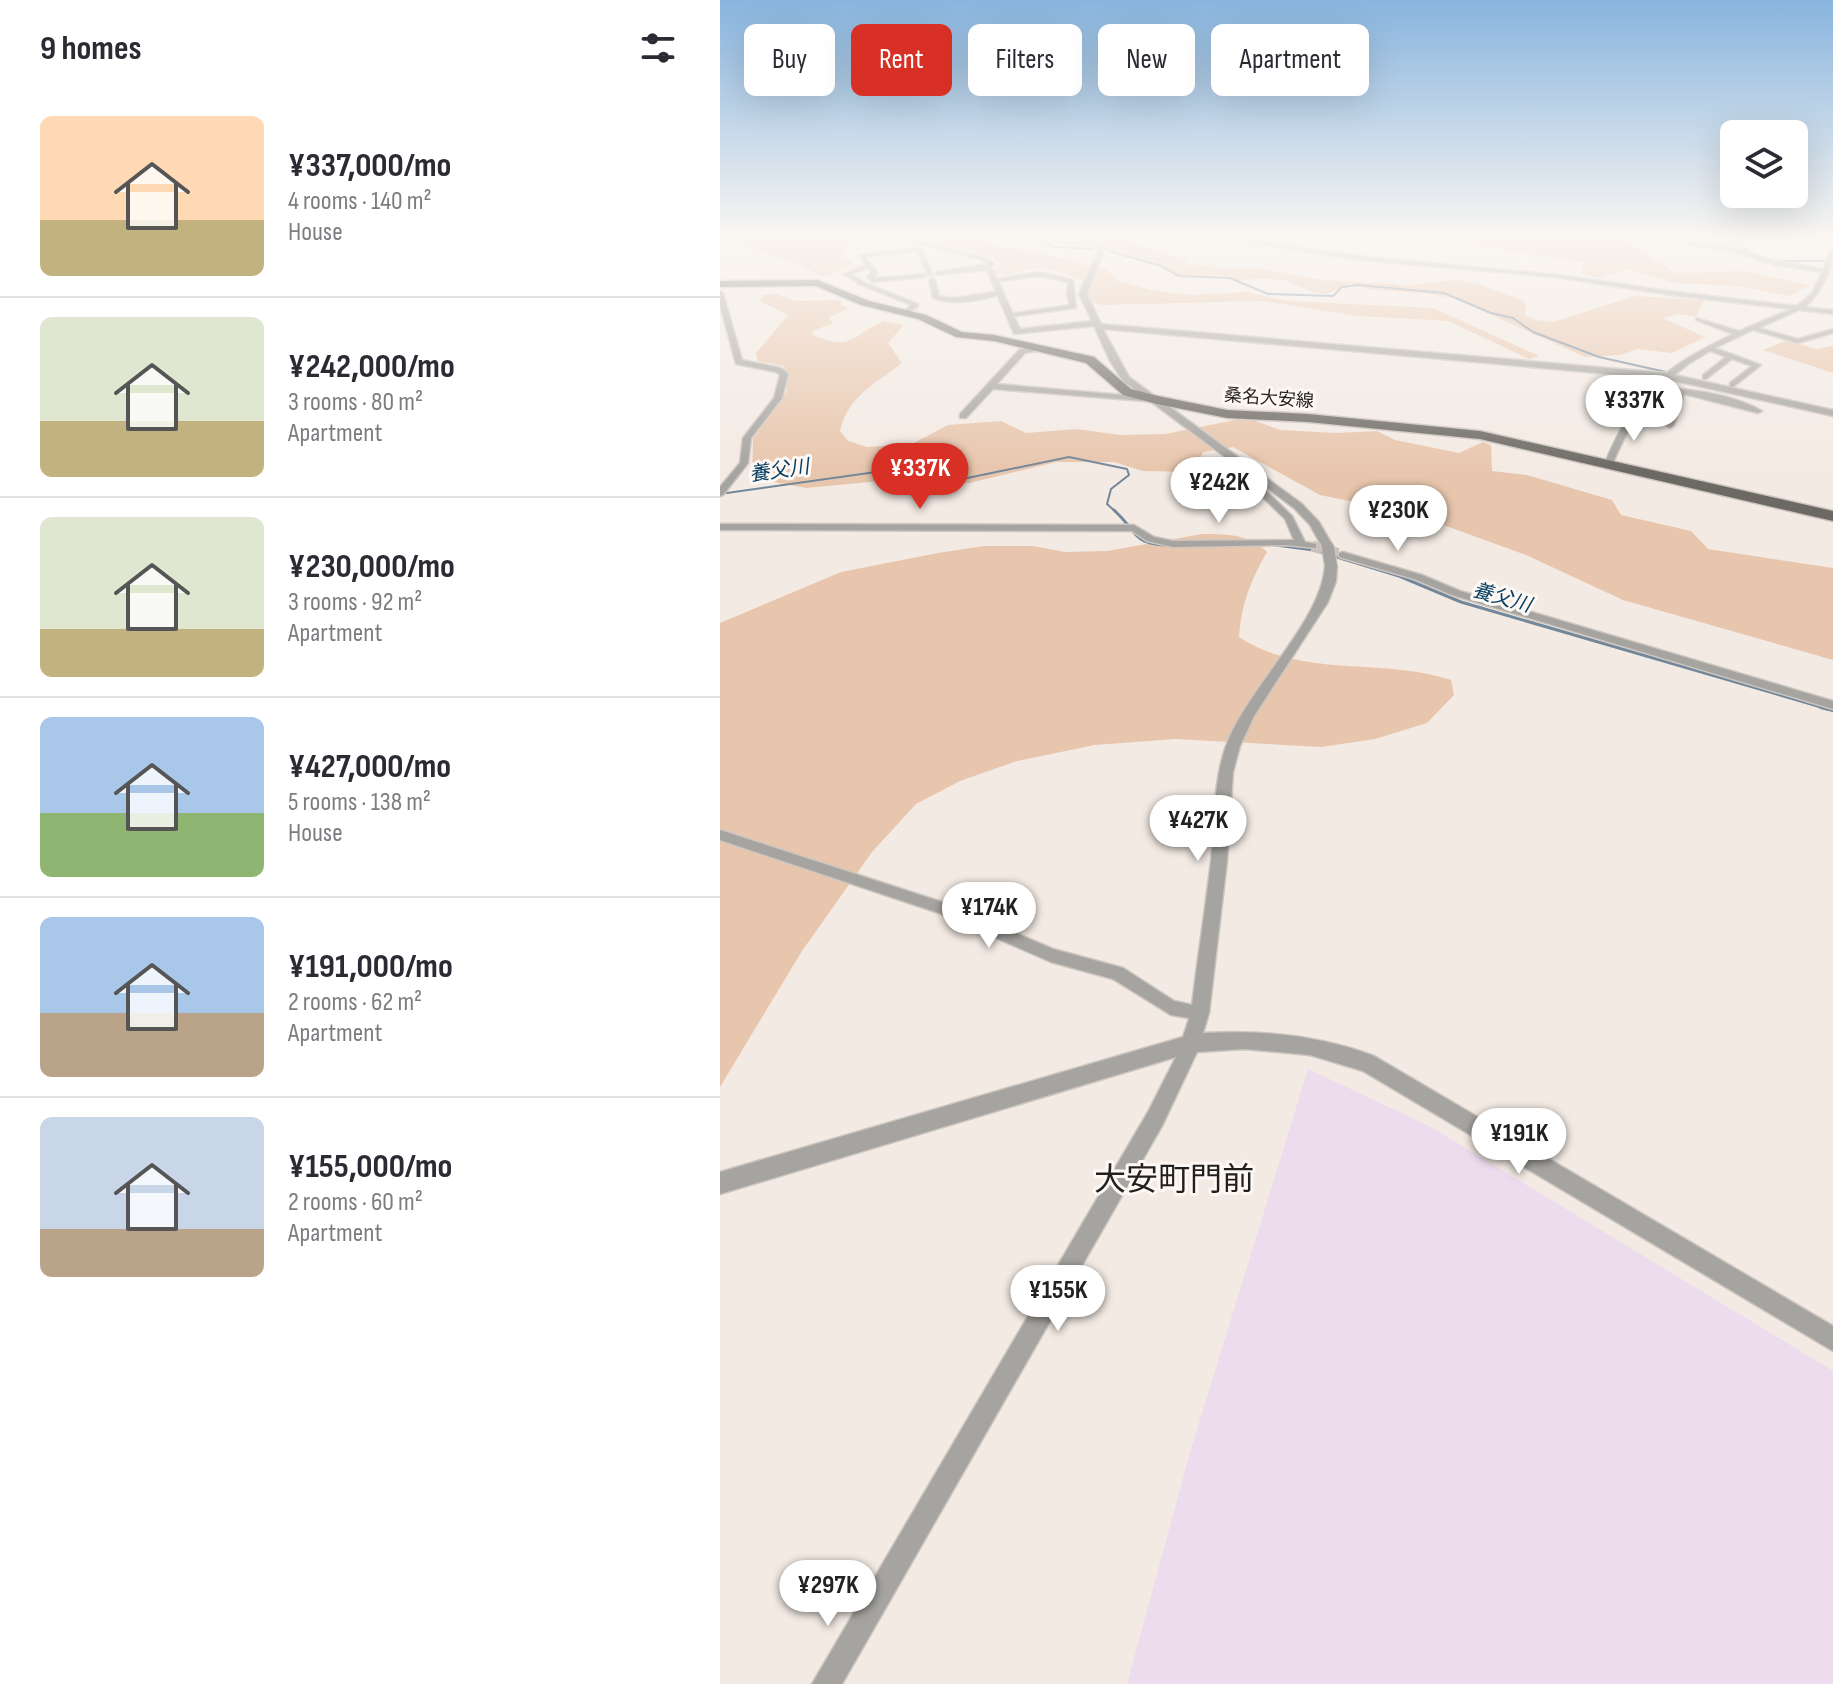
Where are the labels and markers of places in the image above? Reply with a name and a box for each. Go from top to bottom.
pin: ¥337K [1578,375,1690,443]
pin: ¥337K [864,443,976,511]
pin: ¥242K [1163,457,1275,525]
pin: ¥230K [1342,485,1454,553]
pin: ¥427K [1142,795,1254,863]
pin: ¥174K [933,882,1045,950]
pin: ¥191K [1463,1108,1575,1176]
pin: ¥155K [1002,1265,1114,1333]
pin: ¥297K [772,1560,884,1628]

